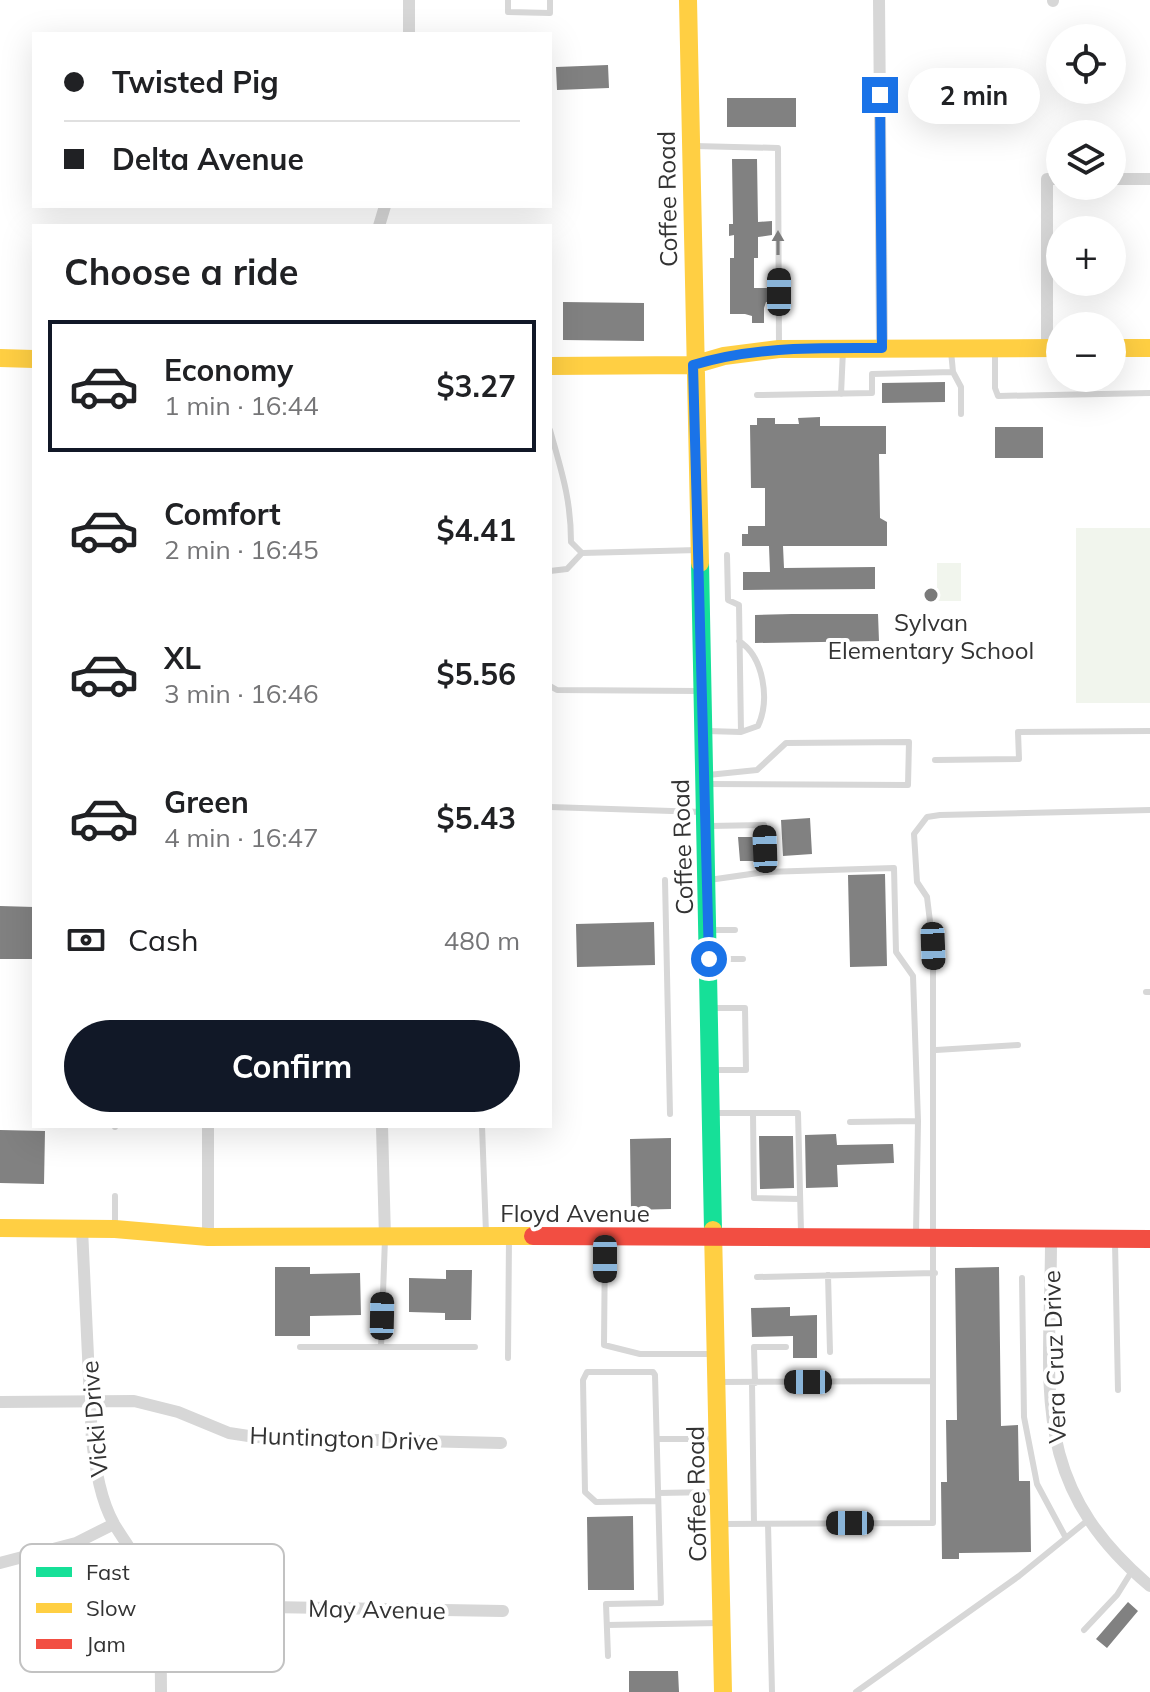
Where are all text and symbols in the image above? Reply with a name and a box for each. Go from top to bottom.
map controls [1046,24,1126,392]
button: locate [1046,24,1126,104]
text: Twisted Pig [112,63,279,101]
callout: 2 min [908,67,1040,123]
route end [862,77,898,113]
text: 2 min [940,79,1008,112]
button: layers [1046,120,1126,200]
street label: Coffee Road [651,131,683,267]
text: Delta Avenue [112,140,304,178]
button: + [1046,216,1126,296]
one-way arrow [772,230,785,255]
text: Choose a ride [64,249,298,294]
car [767,268,791,316]
button: − [1046,312,1126,392]
icon: car [68,350,140,422]
text: Economy [164,351,293,389]
text: $3.27 [437,367,516,405]
text: 1 min · 16:44 [164,389,319,422]
icon: car [68,494,140,566]
text: Comfort [164,495,281,533]
text: $4.41 [437,511,516,549]
text: 2 min · 16:45 [164,533,319,566]
marker: Sylvan Elementary School [922,586,940,604]
place label: Sylvan Elementary School [828,607,1034,665]
icon: car [68,638,140,710]
text: XL [164,639,201,677]
text: $5.56 [437,655,516,693]
text: 3 min · 16:46 [164,677,319,710]
street label: Coffee Road [665,779,699,915]
icon: car [68,782,140,854]
text: Green [164,783,249,821]
text: $5.43 [437,799,516,837]
text: 4 min · 16:47 [164,821,319,854]
car [752,825,778,873]
icon: cash [64,918,108,962]
text: Cash [128,921,199,959]
car [920,922,946,970]
text: 480 m [444,924,520,957]
route start [691,941,727,977]
button: Confirm [64,1020,520,1112]
street label: Floyd Avenue [500,1198,650,1228]
car [593,1235,617,1283]
street label: Vera Cruz Drive [1036,1270,1072,1444]
car [370,1292,394,1340]
street label: Vicki Drive [74,1360,114,1478]
car [784,1370,832,1394]
street label: Huntington Drive [249,1420,439,1456]
street label: Coffee Road [680,1426,712,1562]
car [826,1511,874,1535]
legend [20,1544,284,1672]
text: Fast [86,1558,130,1586]
street label: May Avenue [308,1593,446,1625]
text: Slow [86,1594,136,1622]
text: Jam [86,1630,126,1658]

